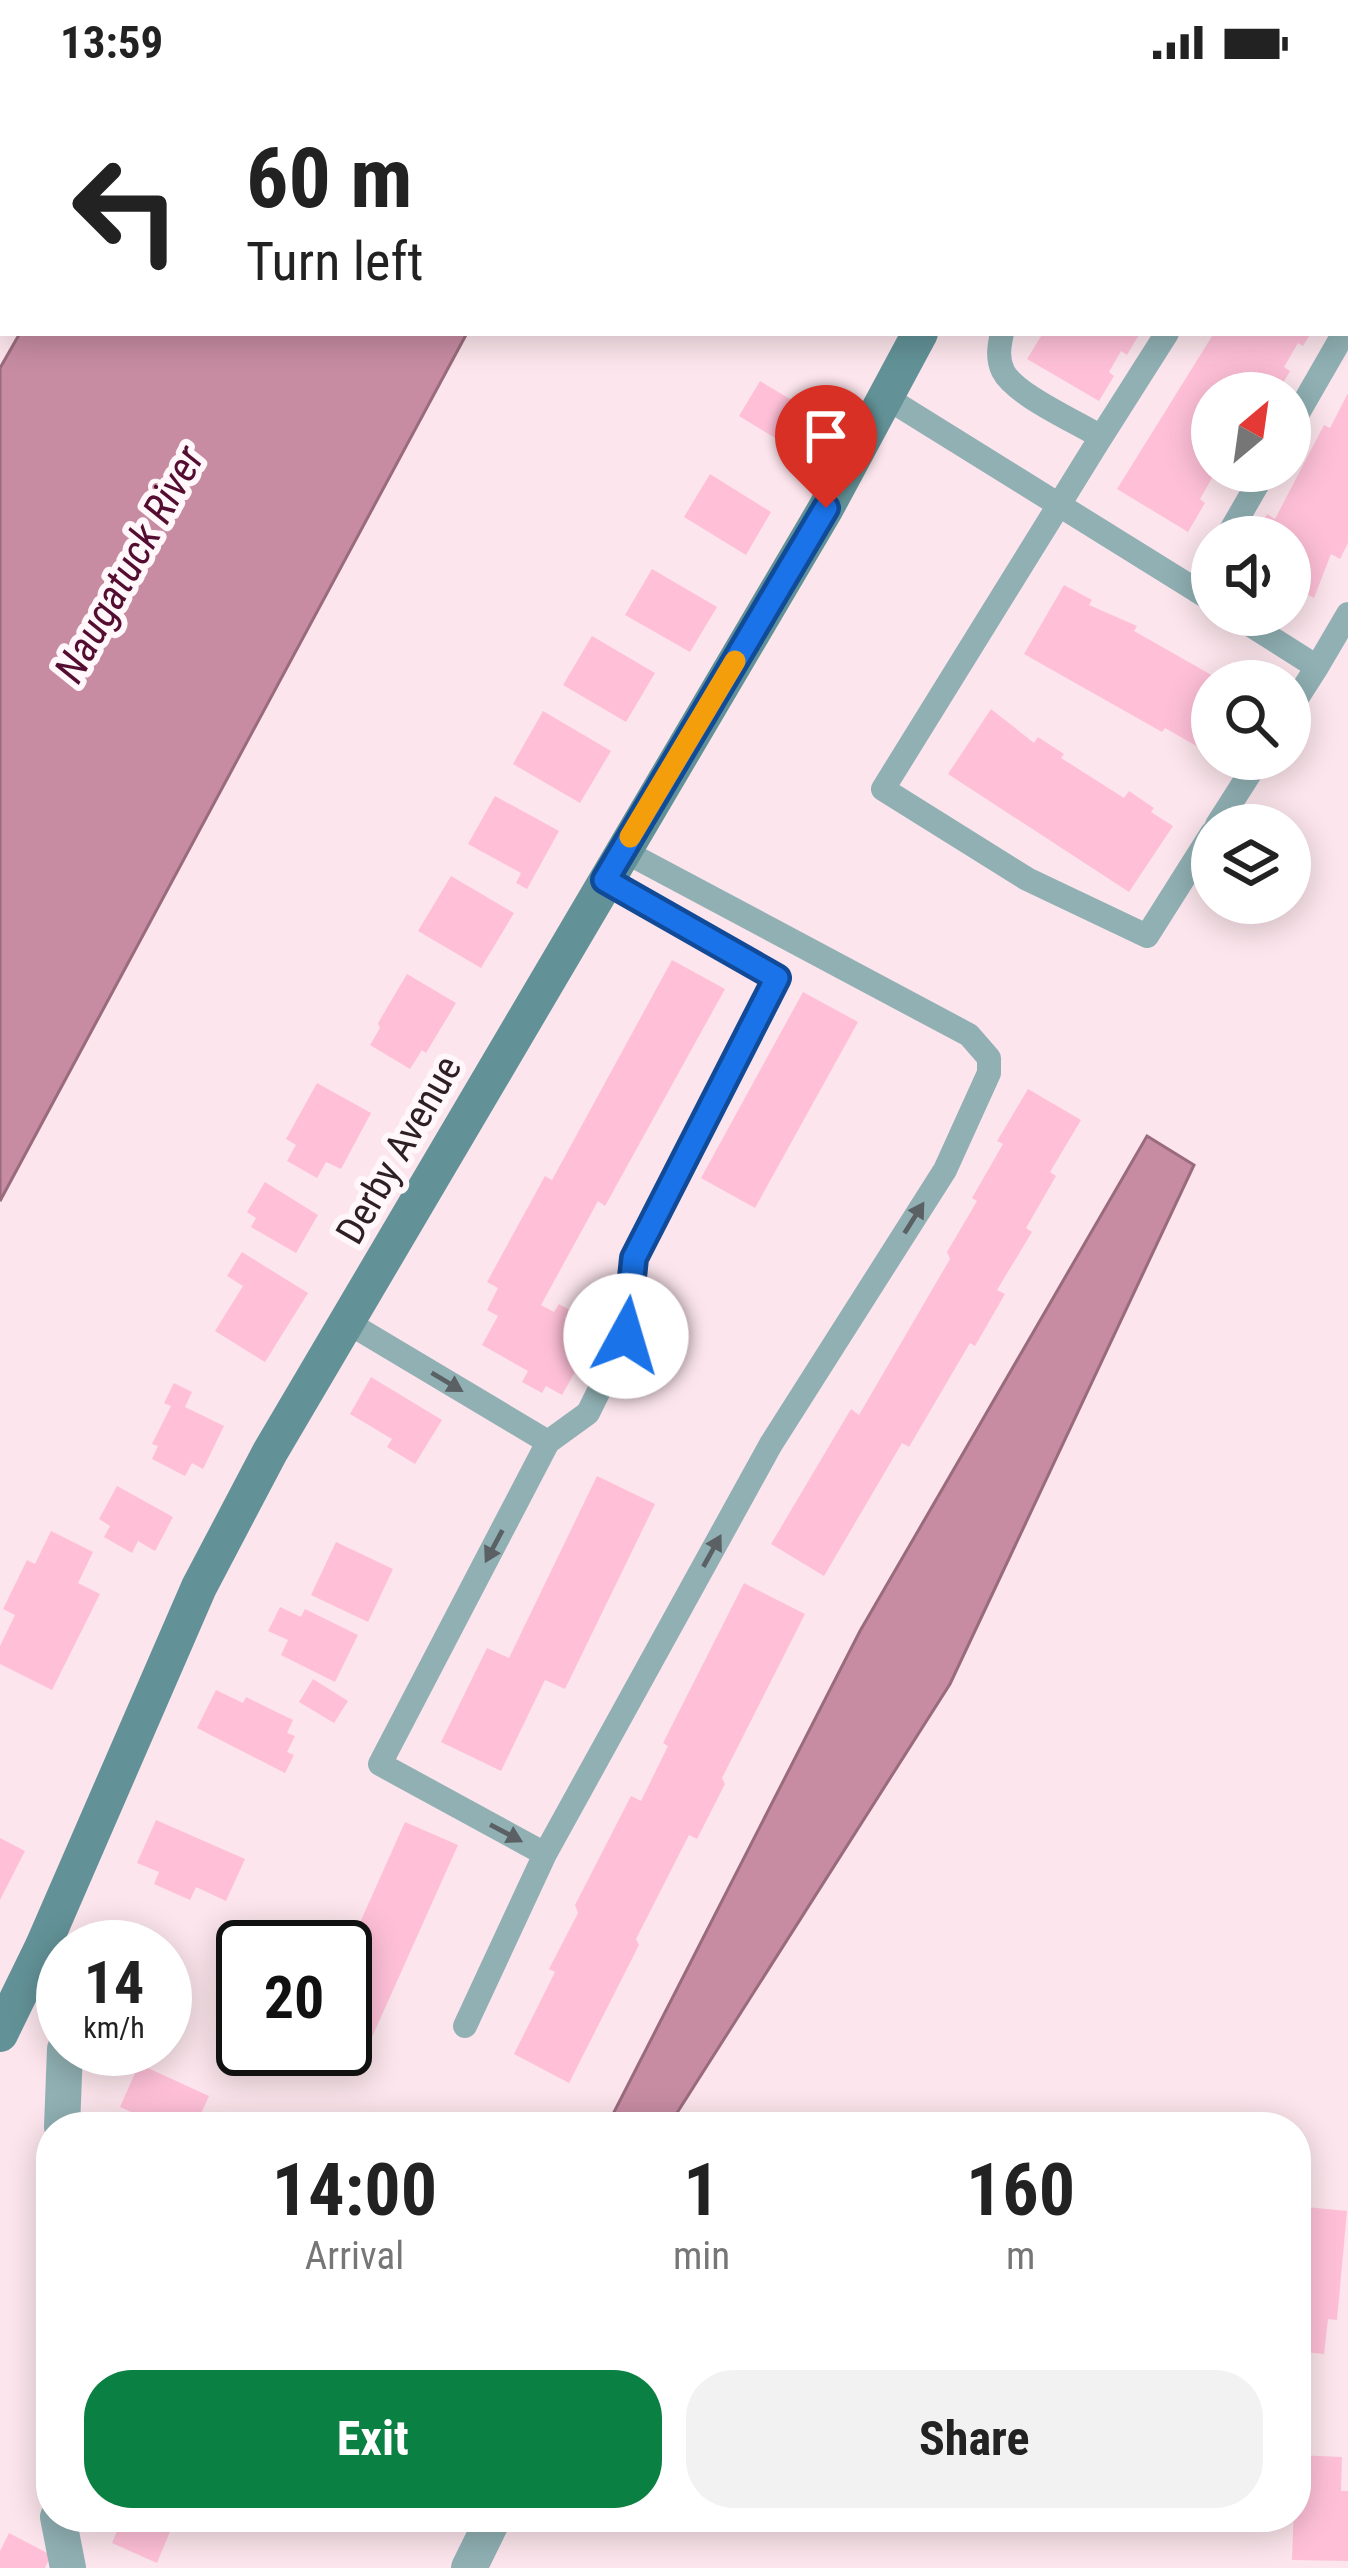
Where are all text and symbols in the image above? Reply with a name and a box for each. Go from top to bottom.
text: 13:59 [60,16,163,69]
text: 60 m [246,129,413,228]
icon: left [48,132,204,288]
text: Turn left [246,230,423,293]
north arrow [1191,372,1311,492]
map controls [1191,372,1311,924]
pin [775,385,877,508]
icon: arrive [793,403,859,469]
water label: Naugatuck River [44,436,215,691]
button: sound [1191,516,1311,636]
button: search [1191,660,1311,780]
button: layers [1191,804,1311,924]
street label: Derby Avenue [327,1048,471,1252]
one-way arrow [903,1202,925,1235]
position arrow [563,1273,689,1399]
one-way arrow [430,1371,464,1392]
one-way arrow [484,1529,505,1563]
one-way arrow [701,1534,722,1569]
one-way arrow [489,1822,524,1843]
speed limit sign: 20 [216,1920,372,2076]
text: 14 [84,1947,144,2018]
text: km/h [83,2010,145,2045]
text: 14:00 [272,2148,437,2233]
text: 1 [683,2148,720,2233]
text: 160 [966,2148,1075,2233]
text: Arrival [305,2233,404,2279]
text: min [673,2233,730,2279]
text: m [1006,2233,1035,2279]
button: Exit [84,2370,662,2508]
button: Share [686,2370,1263,2508]

